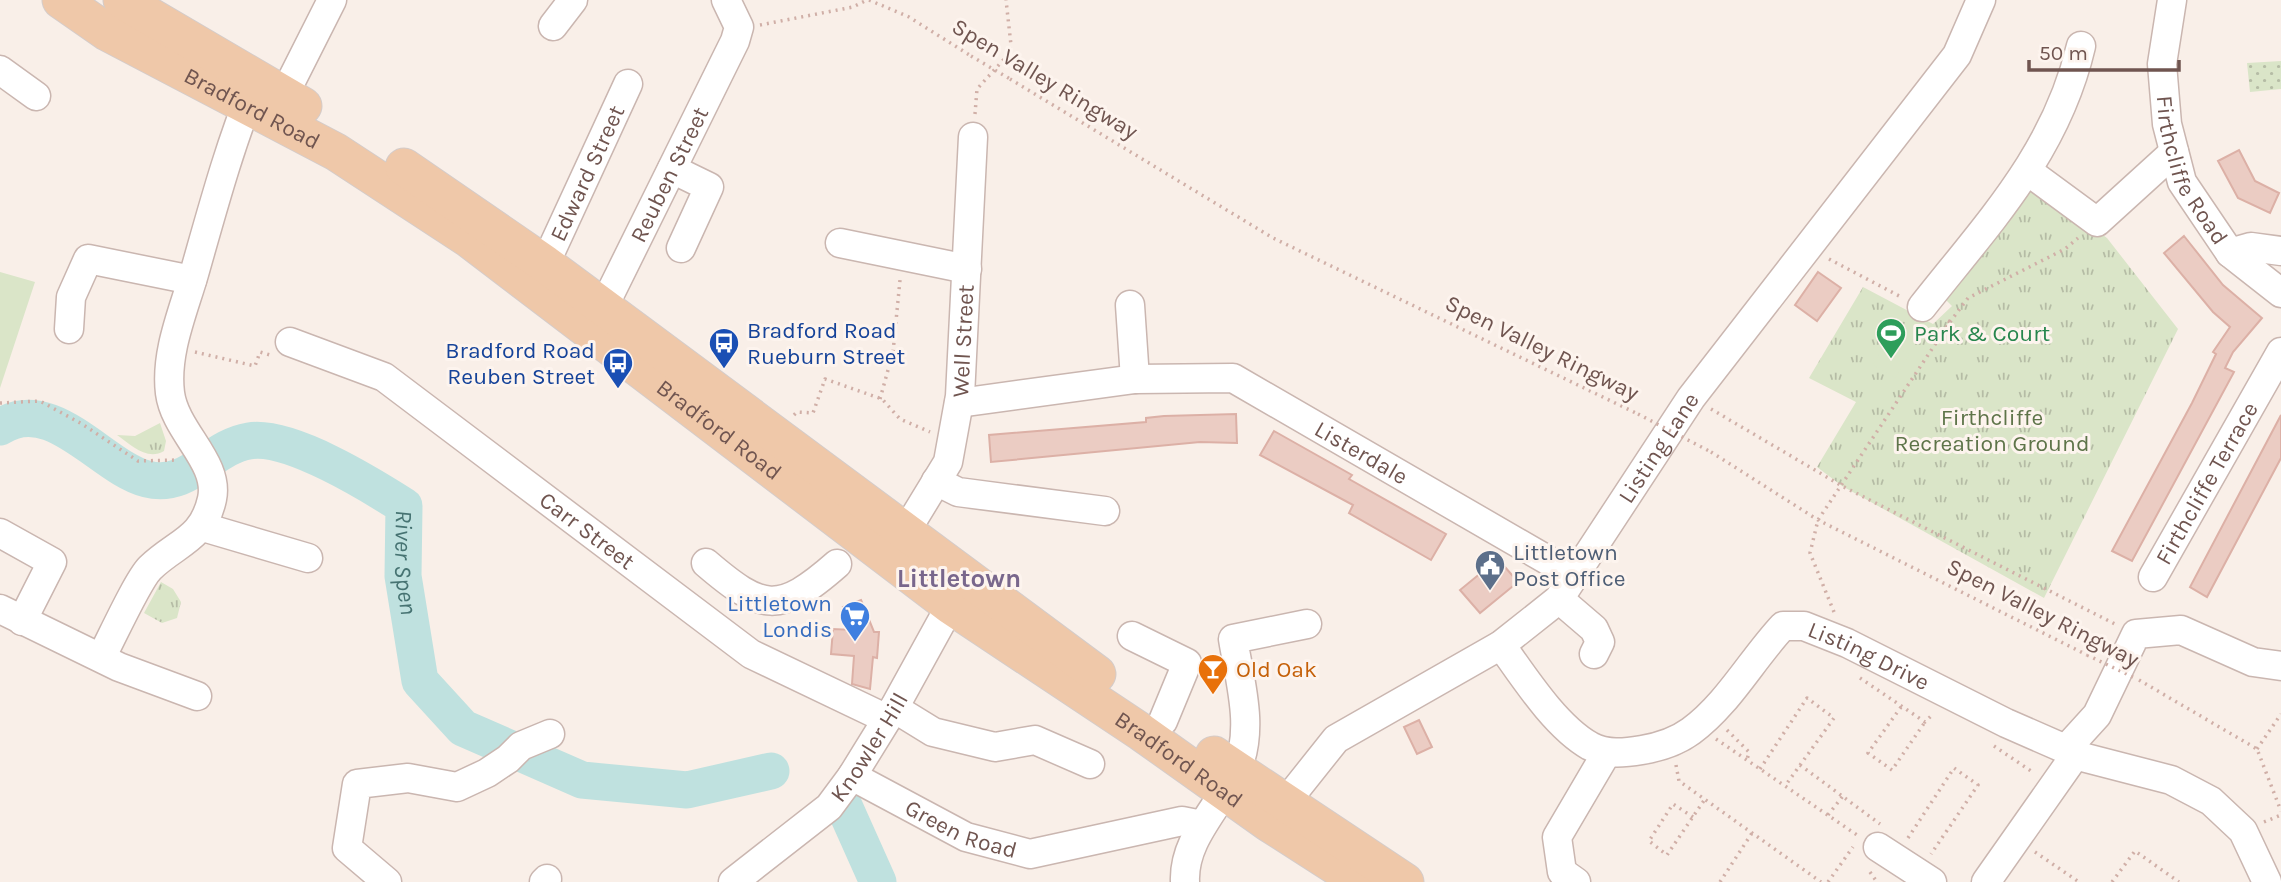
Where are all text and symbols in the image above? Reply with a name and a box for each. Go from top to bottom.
street label: Spen Valley Ringway [947,13,1143,145]
scale bar [2029,28,2180,72]
text: 50 m [2039,41,2088,65]
street label: Bradford Road [180,61,325,155]
street label: Firthcliffe Road [2151,94,2234,250]
street label: Edward Street [544,101,630,245]
street label: Reuben Street [624,102,714,247]
street label: Well Street [946,283,979,398]
street label: Spen Valley Ringway [1441,289,1643,407]
sports icon: Park & Court [1874,316,1908,360]
place label: Bradford Road Rueburn Street [747,317,906,370]
place label: Park & Court [1914,320,2051,347]
bus stop icon: Bradford Road Rueburn Street [707,326,741,370]
place label: Bradford Road Reuben Street [445,337,595,390]
bus stop icon: Bradford Road Reuben Street [601,346,635,390]
street label: Bradford Road [651,373,787,486]
street label: Listing Lane [1612,387,1704,508]
street label: Firthcliffe Terrace [2150,397,2263,569]
park label: Firthcliffe Recreation Ground [1894,404,2090,457]
street label: Listerdale [1310,415,1413,490]
street label: Carr Street [534,486,640,575]
water label: River Spen [389,510,423,617]
place label: Littletown Post Office [1513,539,1626,592]
public building icon: Littletown Post Office [1473,548,1507,592]
street label: Spen Valley Ringway [1942,553,2144,673]
district label: Littletown [897,563,1021,594]
place label: Littletown Londis [727,590,832,643]
supermarket icon: Littletown Londis [838,599,872,643]
street label: Listing Drive [1804,615,1934,696]
bar icon: Old Oak [1196,652,1230,696]
place label: Old Oak [1236,656,1317,683]
street label: Knowler Hill [824,688,913,807]
street label: Bradford Road [1110,705,1248,813]
street label: Green Road [901,794,1020,863]

